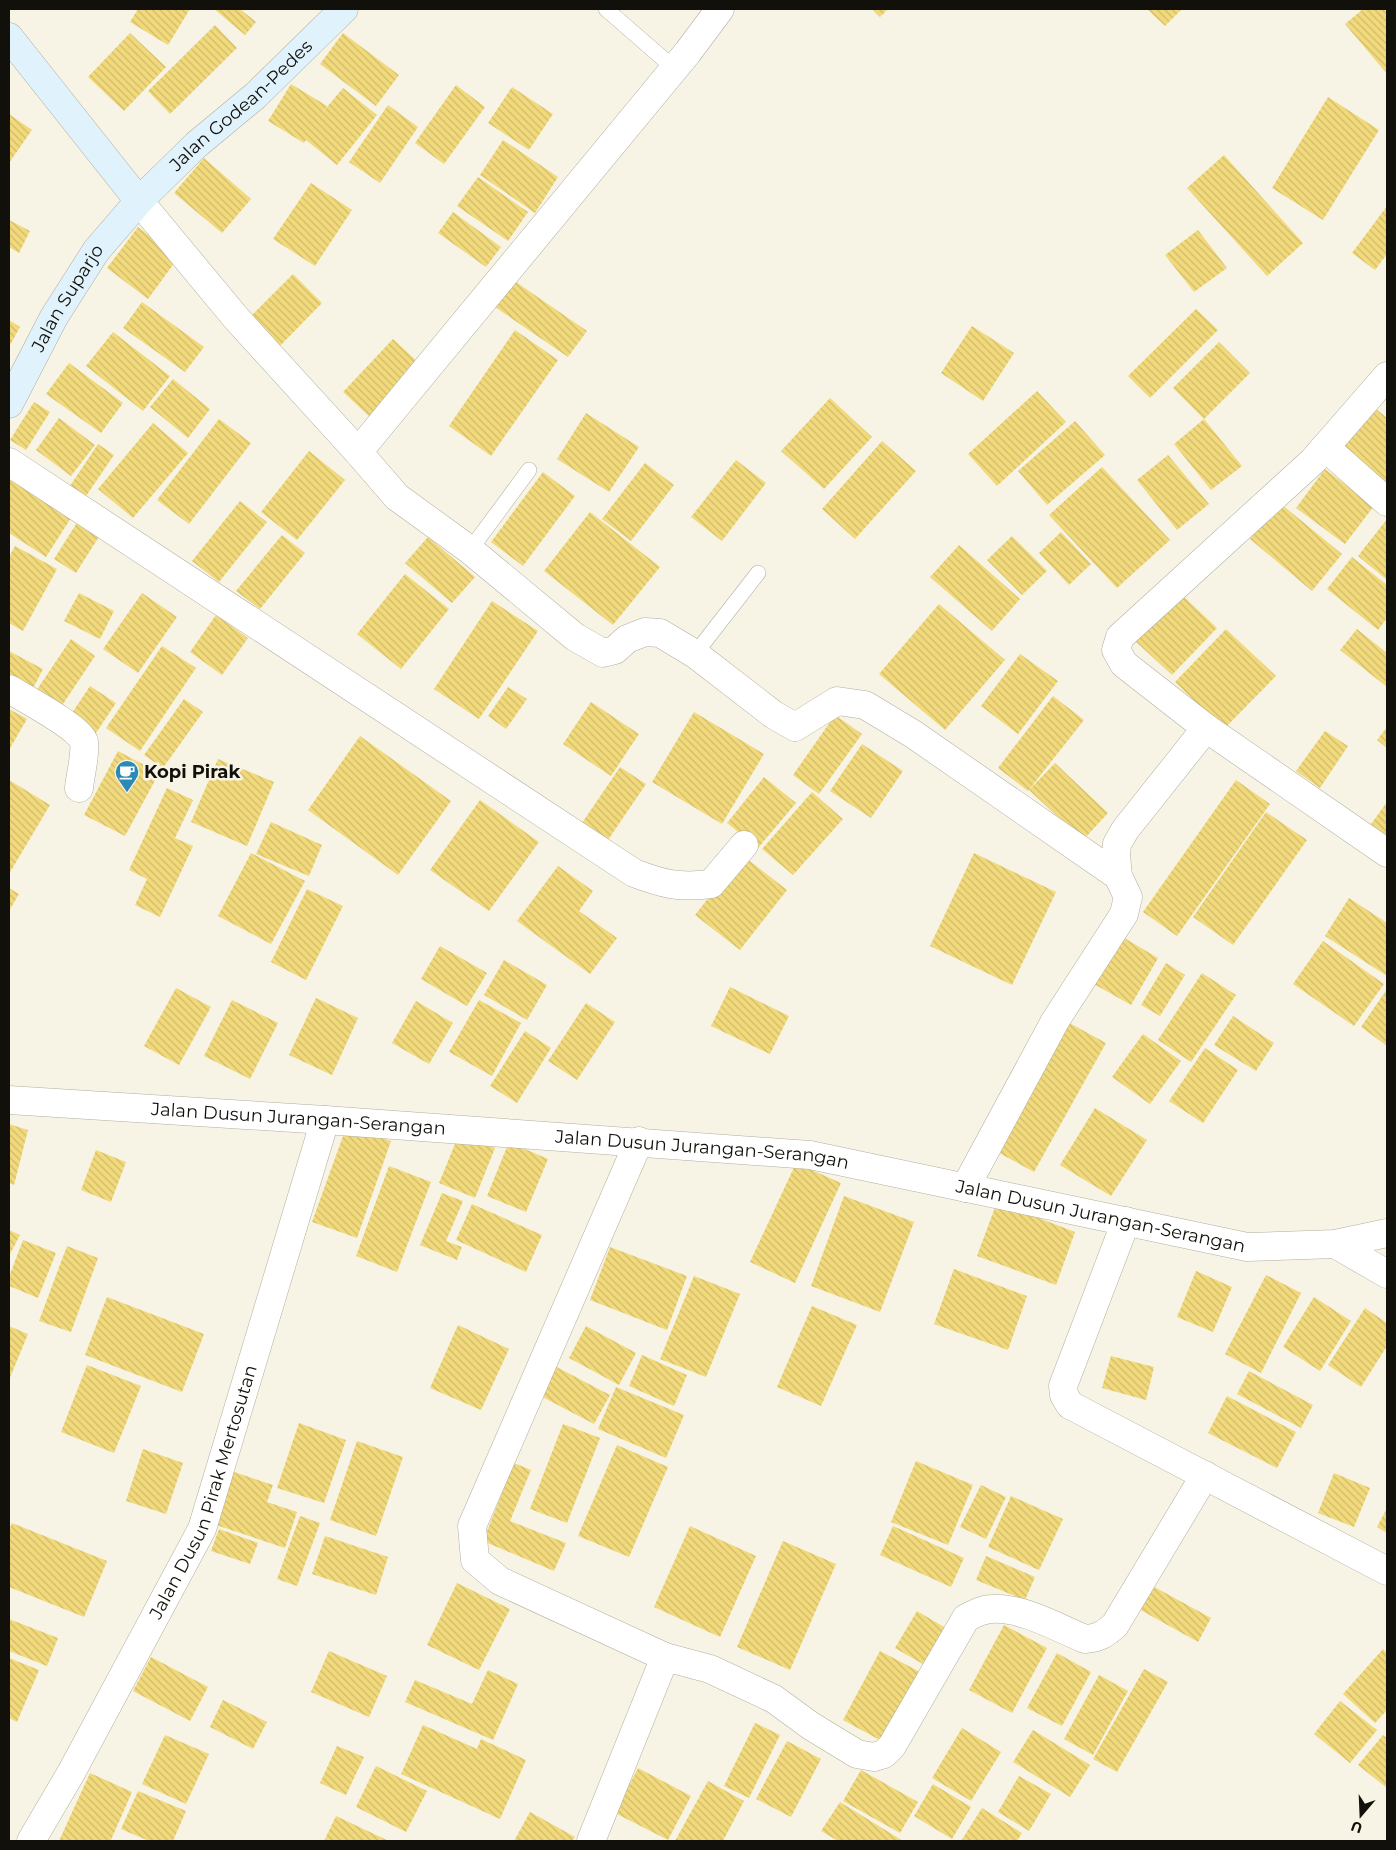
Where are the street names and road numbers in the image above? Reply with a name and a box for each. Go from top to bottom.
street label: Jalan Godean-Pedes [164,35,317,176]
street label: Jalan Suparjo [26,240,108,356]
street label: Jalan Dusun Jurangan-Serangan [149,1098,447,1140]
street label: Jalan Dusun Jurangan-Serangan [553,1126,851,1174]
street label: Jalan Dusun Jurangan-Serangan [953,1175,1247,1257]
street label: Jalan Dusun Pirak Mertosutan [144,1362,262,1624]

